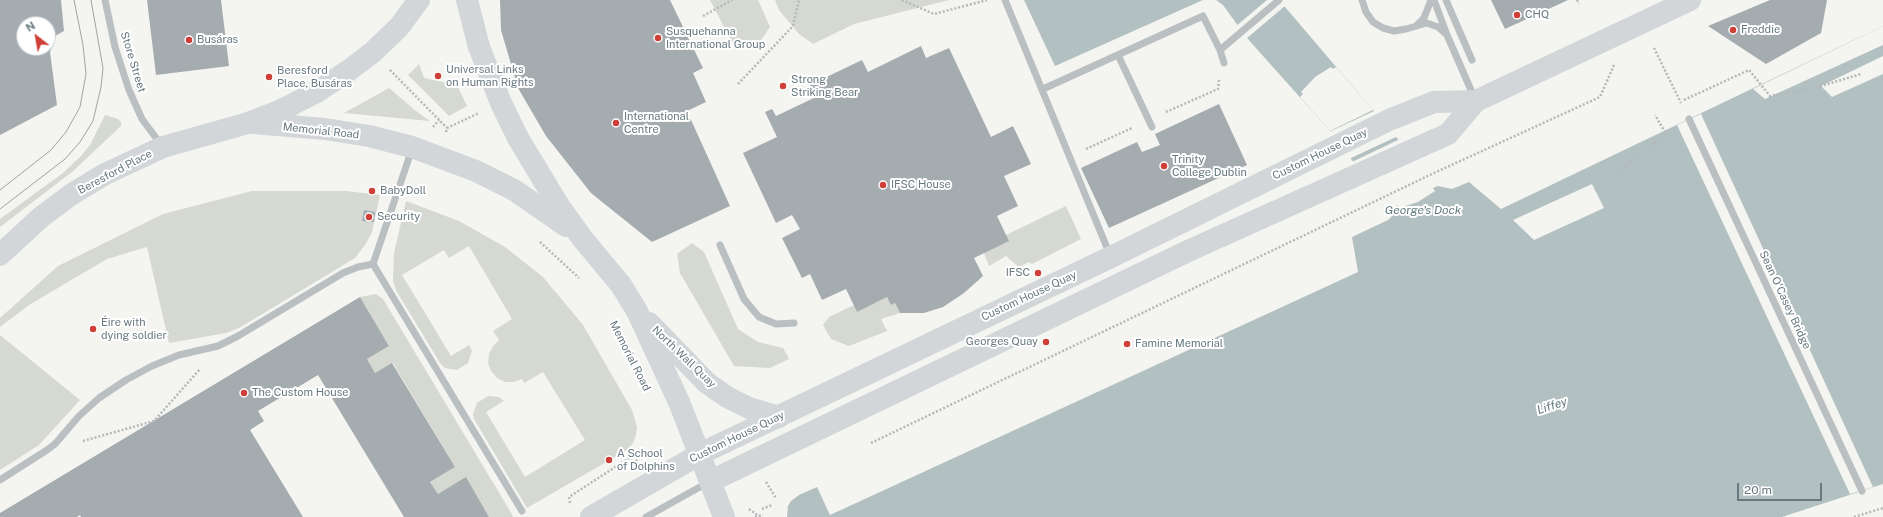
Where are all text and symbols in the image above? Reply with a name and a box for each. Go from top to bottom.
place label: CHQ [1525,8,1549,22]
marker: CHQ [1512,10,1522,20]
north arrow [16,16,56,56]
text: N [24,19,37,34]
place label: Freddie [1741,23,1780,37]
place label: Susquehanna International Group [666,25,765,51]
marker: Freddie [1728,25,1738,35]
street label: Store Street [118,30,148,94]
place label: Busáras [197,33,238,47]
marker: Susquehanna International Group [653,33,663,43]
marker: Busáras [184,35,194,45]
place label: Universal Links on Human Rights [446,63,534,89]
place label: Beresford Place, Busáras [277,64,352,90]
marker: Universal Links on Human Rights [433,71,443,81]
marker: Beresford Place, Busáras [264,72,274,82]
place label: Strong Striking Bear [791,73,858,99]
marker: Strong Striking Bear [778,81,788,91]
place label: International Centre [624,110,689,136]
marker: International Centre [611,118,621,128]
street label: Memorial Road [282,120,360,142]
street label: Custom House Quay [1270,125,1370,183]
street label: Beresford Place [76,147,154,197]
place label: Trinity College Dublin [1172,153,1247,179]
marker: Trinity College Dublin [1159,161,1169,171]
place label: IFSC House [891,178,951,192]
marker: IFSC House [878,180,888,190]
place label: BabyDoll [380,184,426,198]
marker: BabyDoll [367,186,377,196]
water label: George's Dock [1385,203,1461,217]
place label: Security [377,210,420,224]
marker: Security [364,212,374,222]
street label: Sean O'Casey Bridge [1756,249,1814,351]
place label: IFSC [1006,266,1030,280]
street label: Custom House Quay [979,268,1079,324]
marker: IFSC [1033,268,1043,278]
place label: Éire with dying soldier [101,316,167,342]
street label: Memorial Road [607,319,653,393]
street label: North Wall Quay [649,323,719,391]
marker: Éire with dying soldier [88,324,98,334]
place label: Georges Quay [966,335,1038,349]
marker: Georges Quay [1041,337,1051,347]
place label: Famine Memorial [1135,337,1223,351]
marker: Famine Memorial [1122,339,1132,349]
place label: The Custom House [252,386,348,400]
marker: The Custom House [239,388,249,398]
water label: Liffey [1535,394,1569,418]
street label: Custom House Quay [687,408,787,466]
place label: A School of Dolphins [617,447,675,473]
marker: A School of Dolphins [604,455,614,465]
scale bar [1739,475,1824,501]
text: 20 m [1744,483,1772,497]

